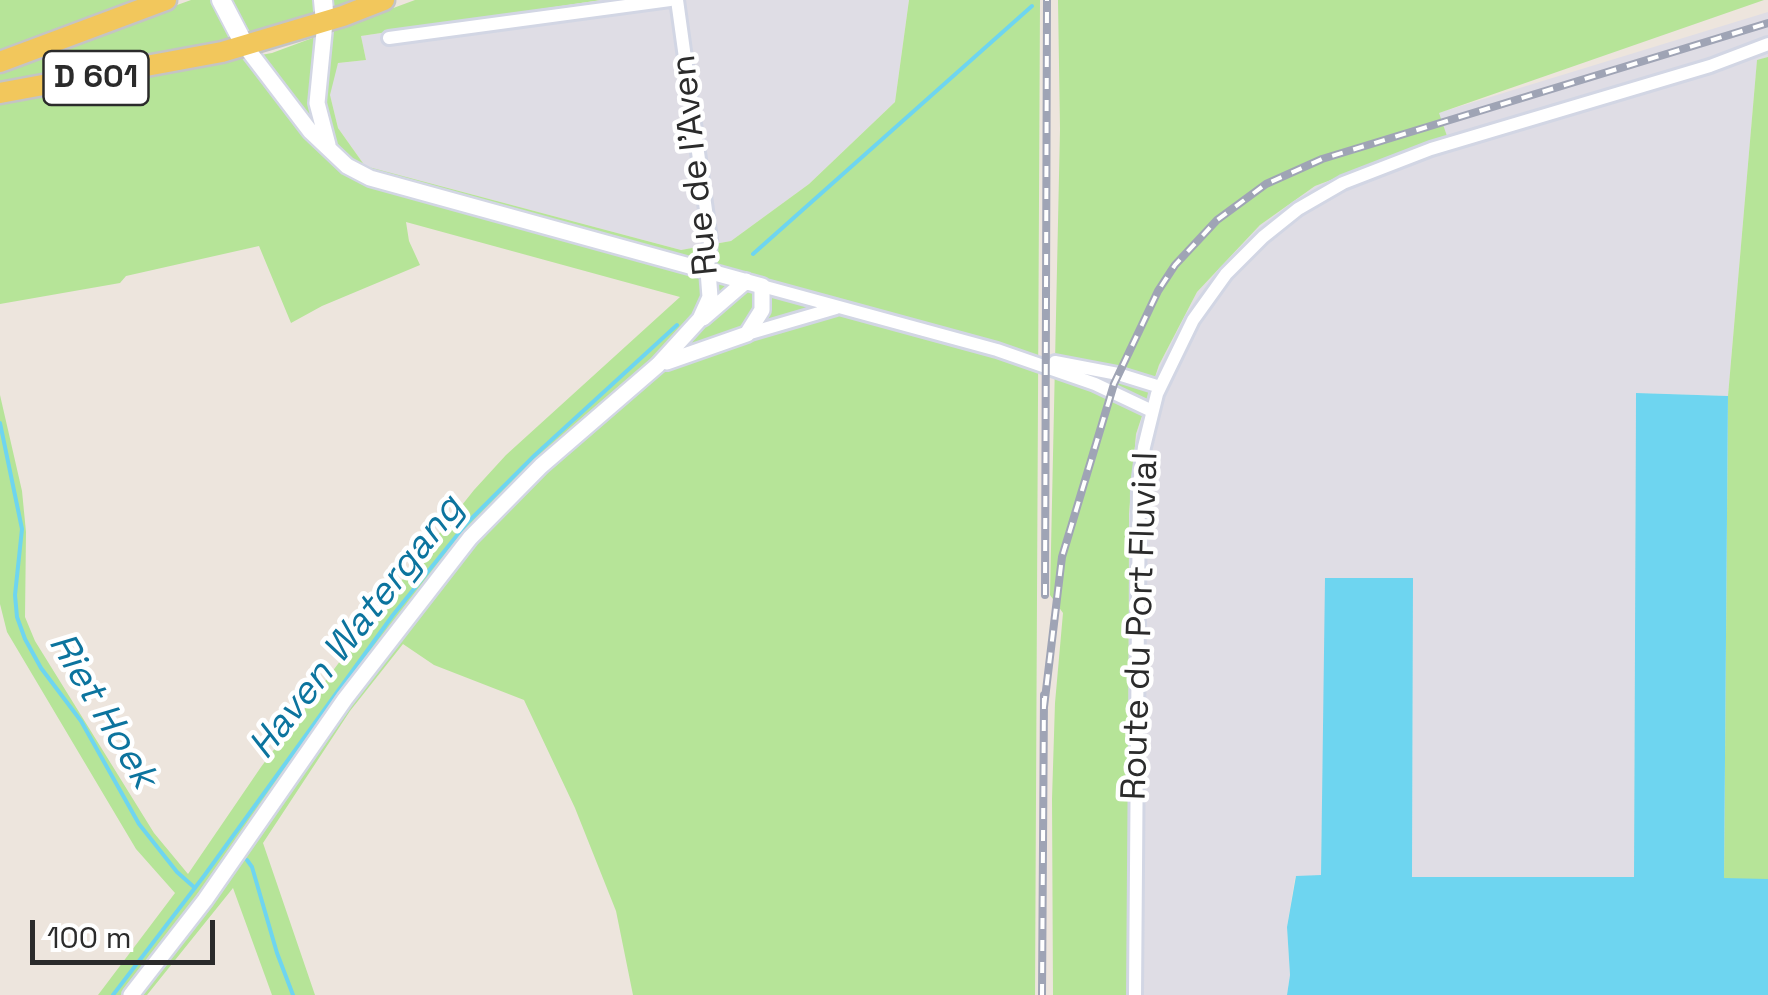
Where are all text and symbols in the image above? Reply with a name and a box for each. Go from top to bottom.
road number: D 601 [44,51,148,105]
street label: Rue de l'Aven [664,53,728,277]
street label: Route du Port Fluvial [1114,451,1168,801]
water label: Haven Watergang [240,487,474,769]
water label: Riet Hoek [38,625,166,797]
scale bar [35,900,220,962]
text: 100 m [47,918,132,957]

